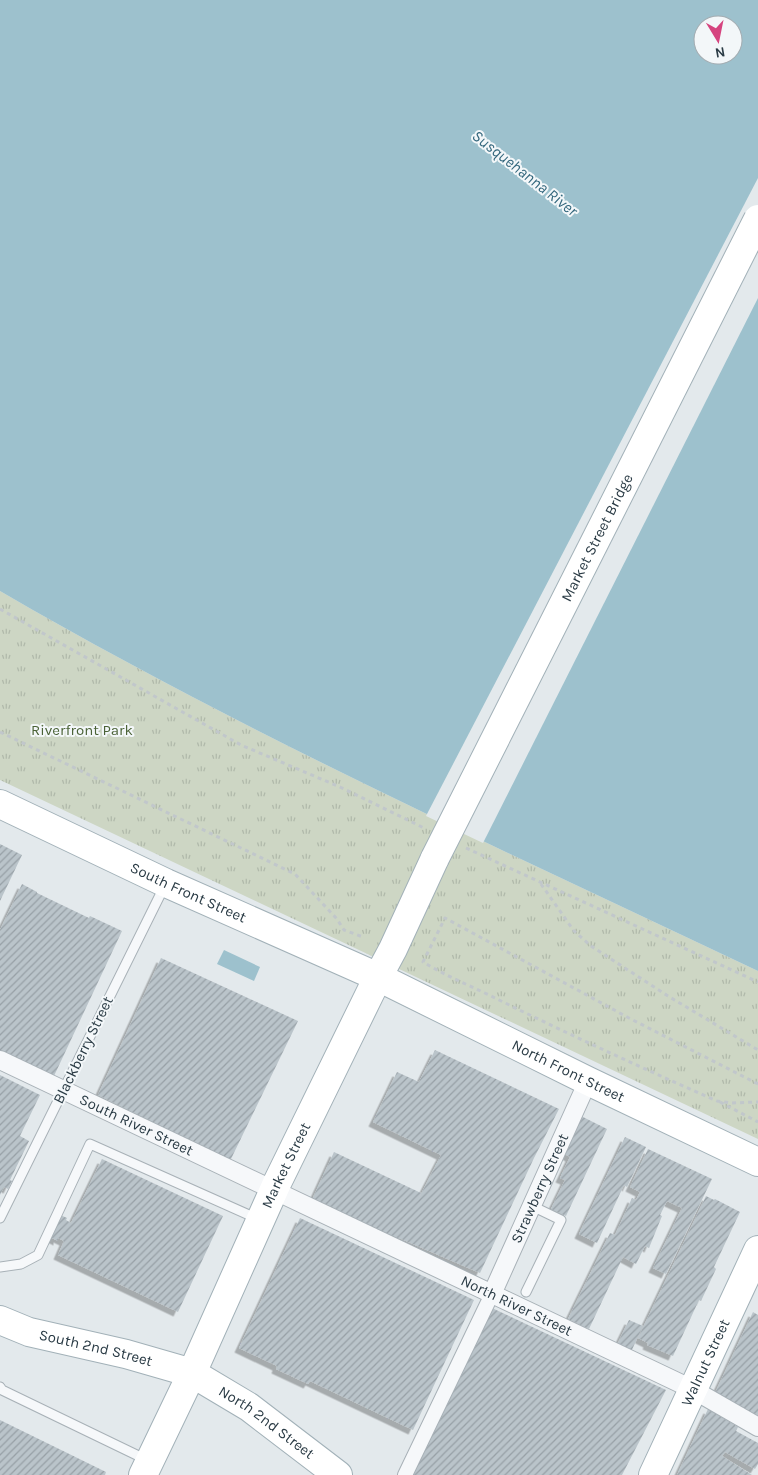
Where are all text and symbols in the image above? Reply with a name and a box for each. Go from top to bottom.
north arrow [693,15,743,65]
text: N [714,43,727,62]
water label: Susquehanna River [469,126,582,220]
street label: Market Street Bridge [557,471,637,605]
park label: Riverfront Park [31,721,133,739]
street label: South Front Street [127,858,249,927]
street label: Blackberry Street [49,993,117,1107]
street label: North Front Street [509,1036,628,1106]
street label: South River Street [77,1090,196,1160]
street label: Market Street [258,1119,314,1211]
street label: Strawberry Street [507,1130,572,1246]
street label: North River Street [458,1271,576,1340]
street label: Walnut Street [677,1316,734,1409]
street label: South 2nd Street [37,1326,155,1370]
street label: North 2nd Street [215,1382,318,1463]

